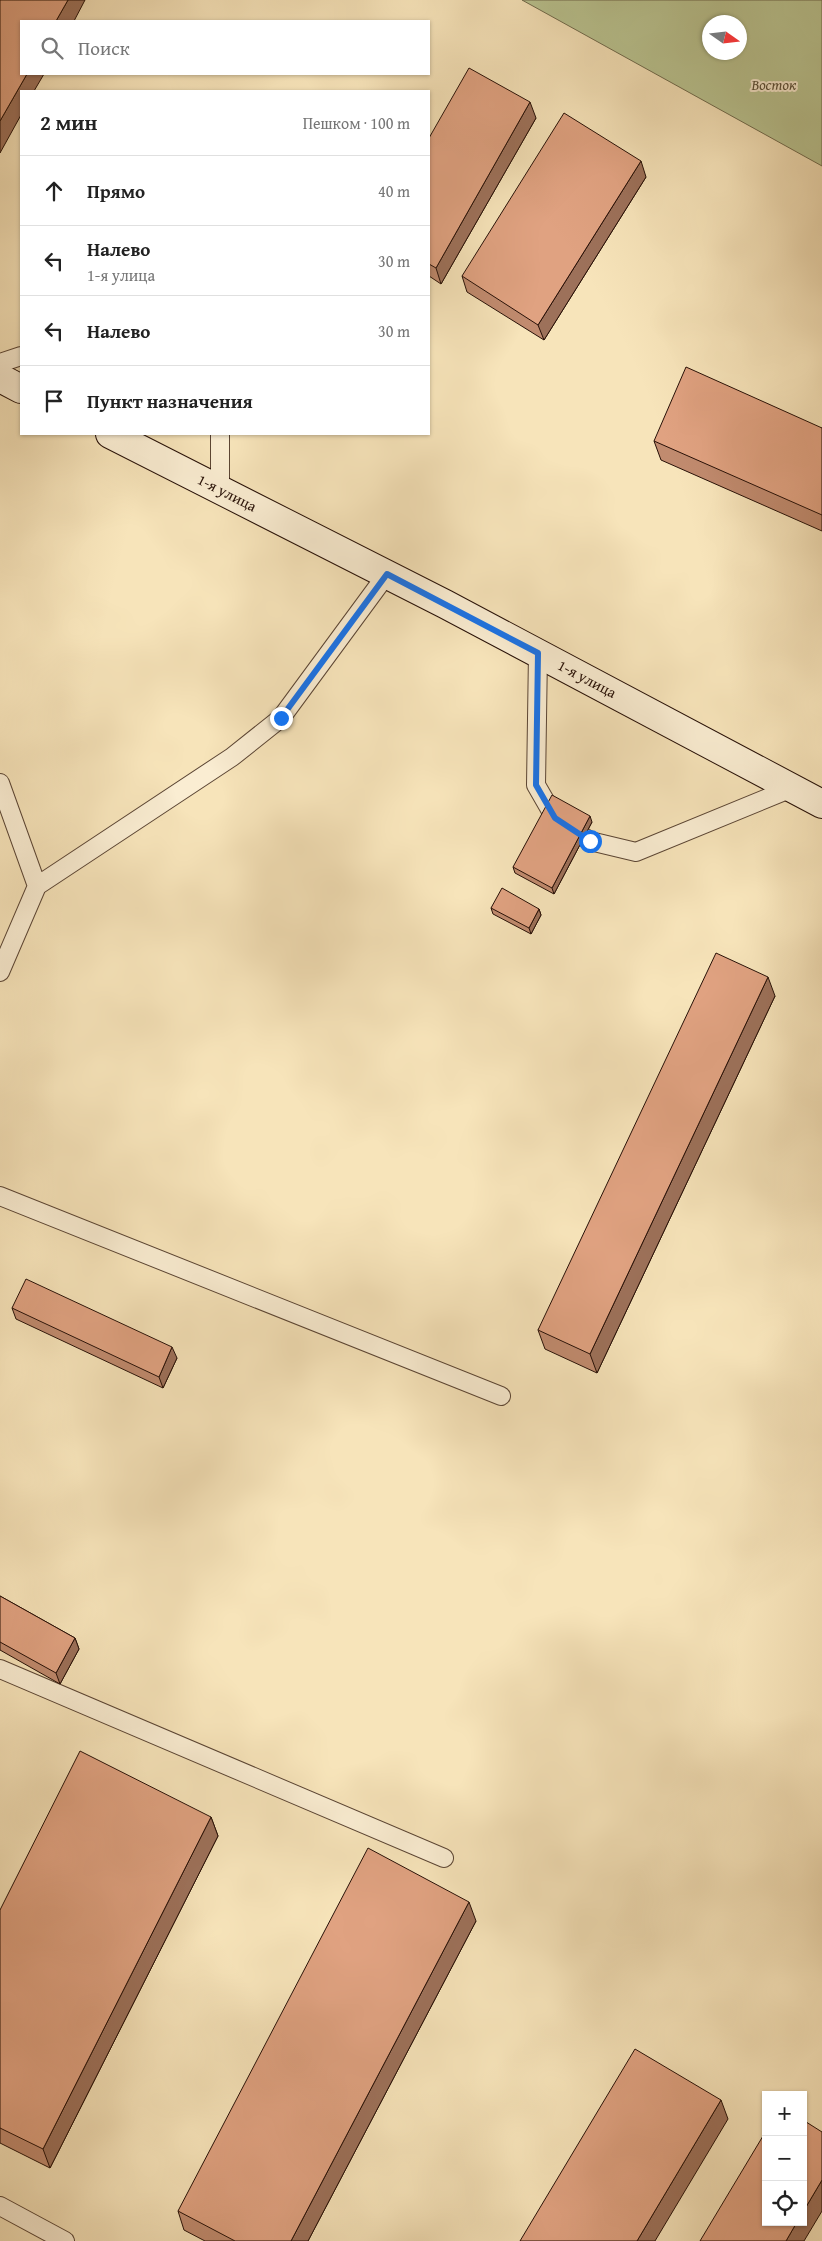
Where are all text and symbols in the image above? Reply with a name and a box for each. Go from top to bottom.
north arrow [702,15,747,60]
search box [20,20,430,75]
icon: search [38,34,66,62]
text: Поиск [78,34,130,62]
park label: Восток [751,74,797,95]
text: 2 мин [40,107,97,138]
text: Пешком · 100 m [303,111,410,135]
icon: ahead [40,177,68,205]
text: Прямо [87,177,145,205]
text: 40 m [378,179,410,203]
text: Налево [87,235,150,263]
icon: left [40,247,68,275]
text: 30 m [378,249,410,273]
text: 1-я улица [87,263,155,287]
icon: left [40,317,68,345]
text: Налево [87,317,150,345]
text: 30 m [378,319,410,343]
icon: arrive [40,387,68,415]
text: Пункт назначения [87,387,253,415]
street label: 1-я улица [194,469,261,517]
street label: 1-я улица [554,654,621,703]
route end [270,707,293,730]
route start [579,830,602,853]
map controls [762,2091,807,2226]
button: + [762,2091,807,2136]
button: − [762,2136,807,2181]
button: locate [762,2181,807,2226]

